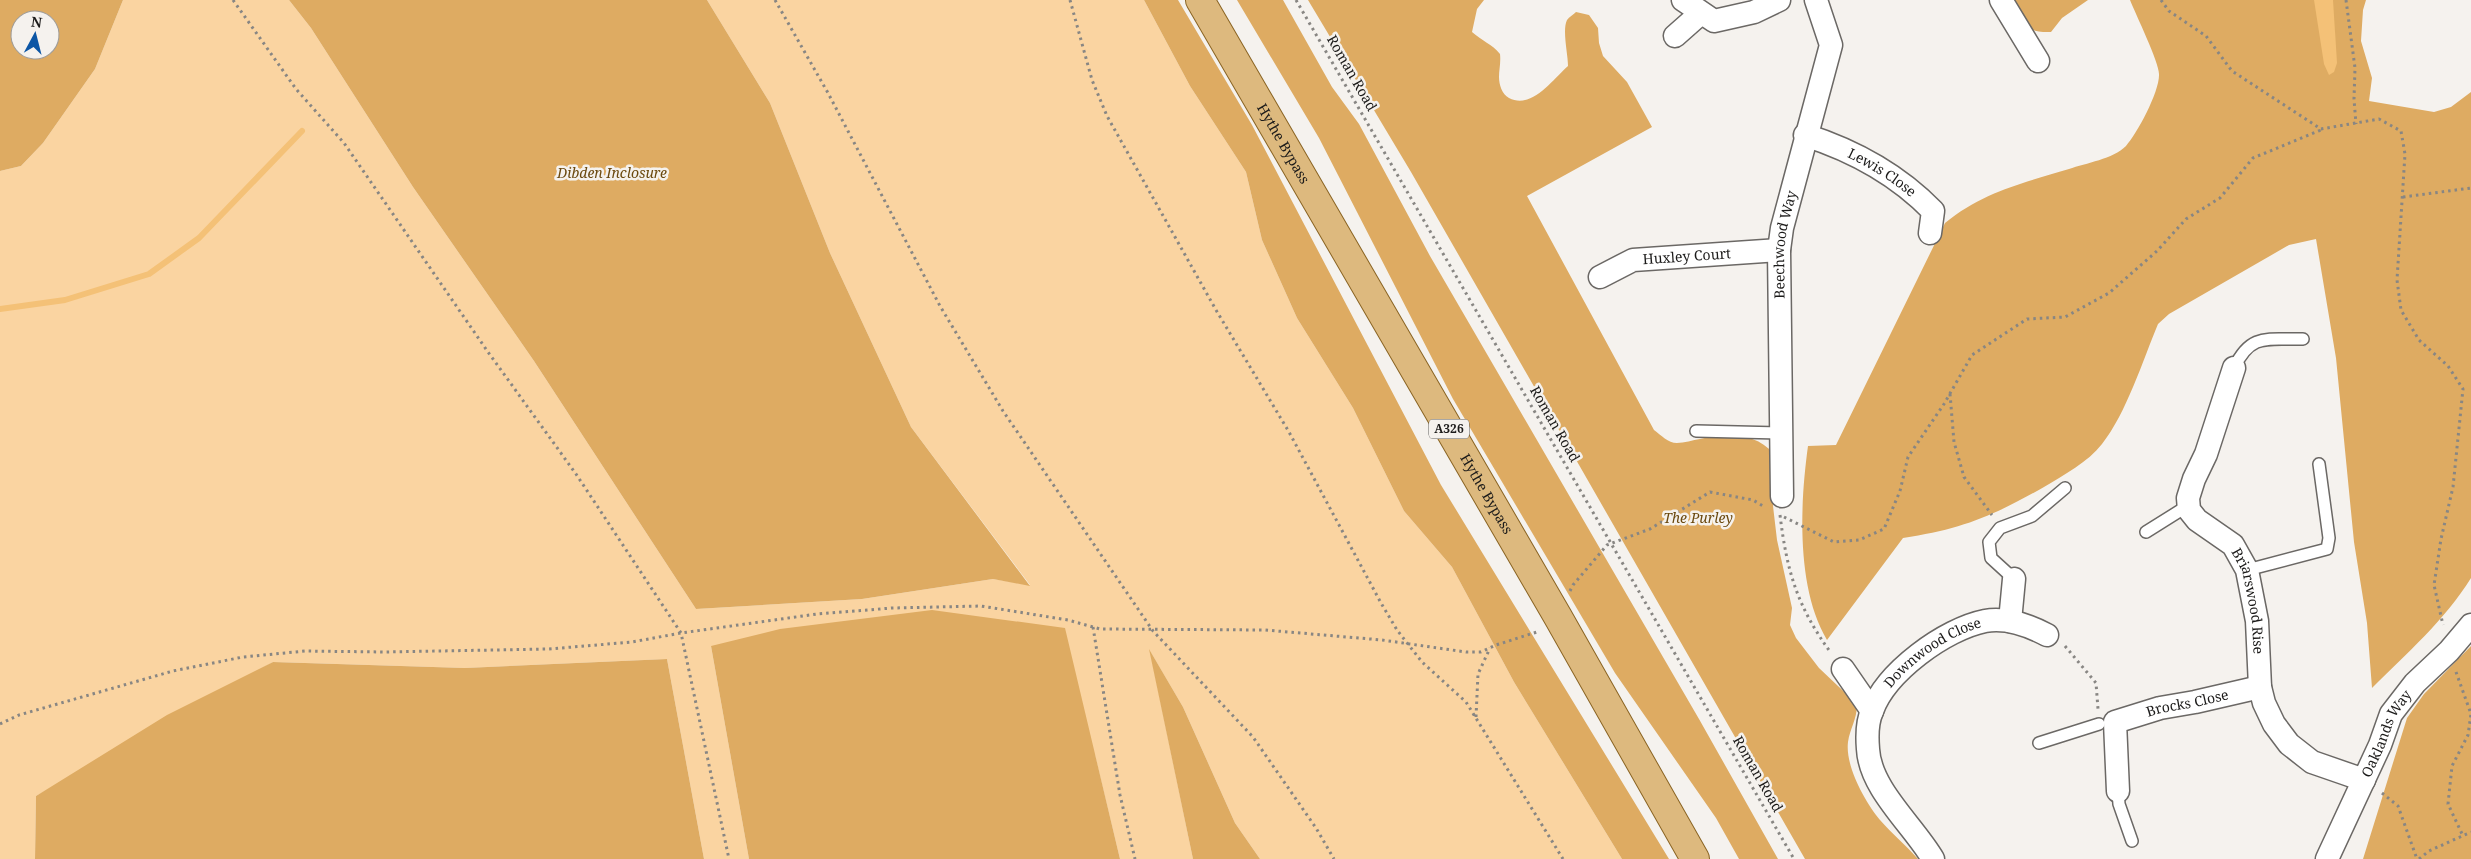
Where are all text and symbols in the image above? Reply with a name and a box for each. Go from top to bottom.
north arrow [10,10,60,60]
text: N [30,11,43,32]
street label: Roman Road [1323,31,1382,115]
street label: Hythe Bypass [1253,100,1315,187]
street label: Lewis Close [1845,143,1921,201]
park label: Dibden Inclosure [556,163,667,182]
street label: Beechwood Way [1769,188,1801,299]
street label: Huxley Court [1642,243,1732,268]
street label: Roman Road [1526,382,1585,466]
road number: A326 [1429,419,1469,438]
street label: Hythe Bypass [1456,450,1518,537]
park label: The Purley [1663,508,1733,527]
street label: Briarswood Rise [2227,544,2268,655]
street label: Downwood Close [1879,612,1983,691]
street label: Brocks Close [2144,685,2230,721]
street label: Oaklands Way [2356,686,2415,780]
street label: Roman Road [1729,732,1788,816]

